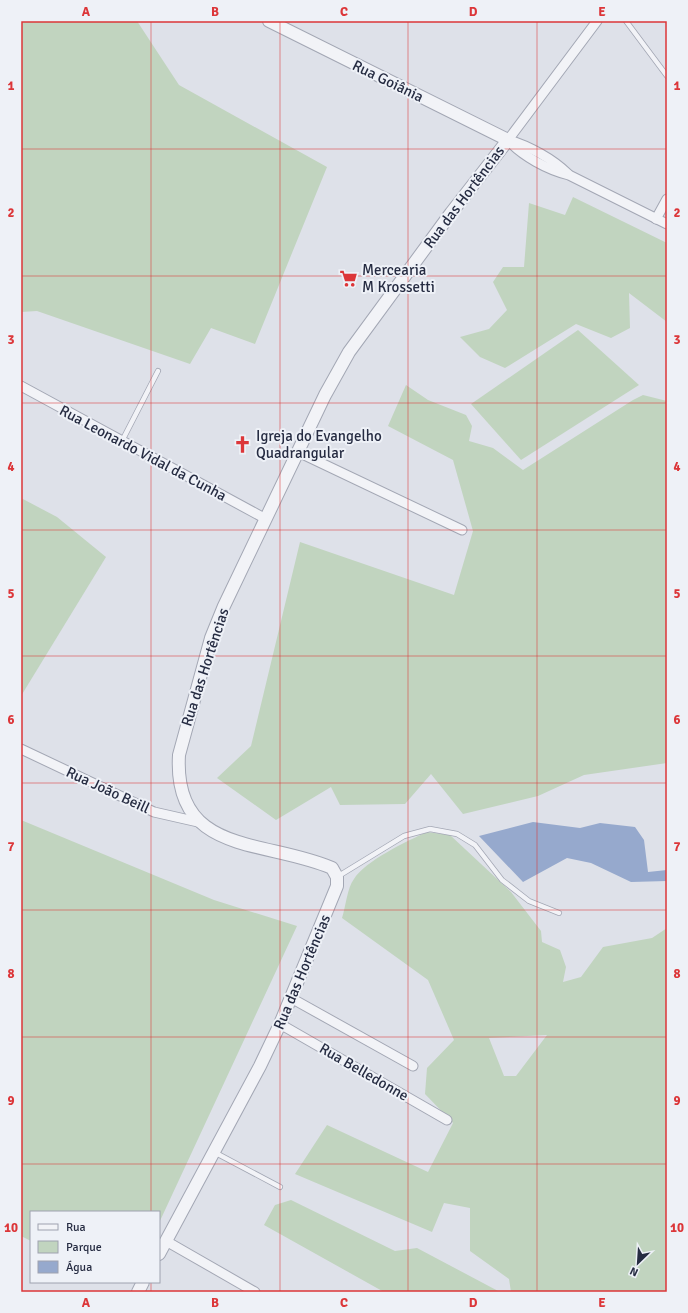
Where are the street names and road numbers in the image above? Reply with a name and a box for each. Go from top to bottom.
street label: Rua Goiânia [350,56,426,106]
street label: Rua das Hortências [420,142,509,252]
street label: Rua Leonardo Vidal da Cunha [56,401,230,505]
street label: Rua das Hortências [177,605,233,728]
street label: Rua João Beill [63,763,153,817]
street label: Rua das Hortências [270,911,335,1032]
street label: Rua Belledonne [316,1039,412,1105]

